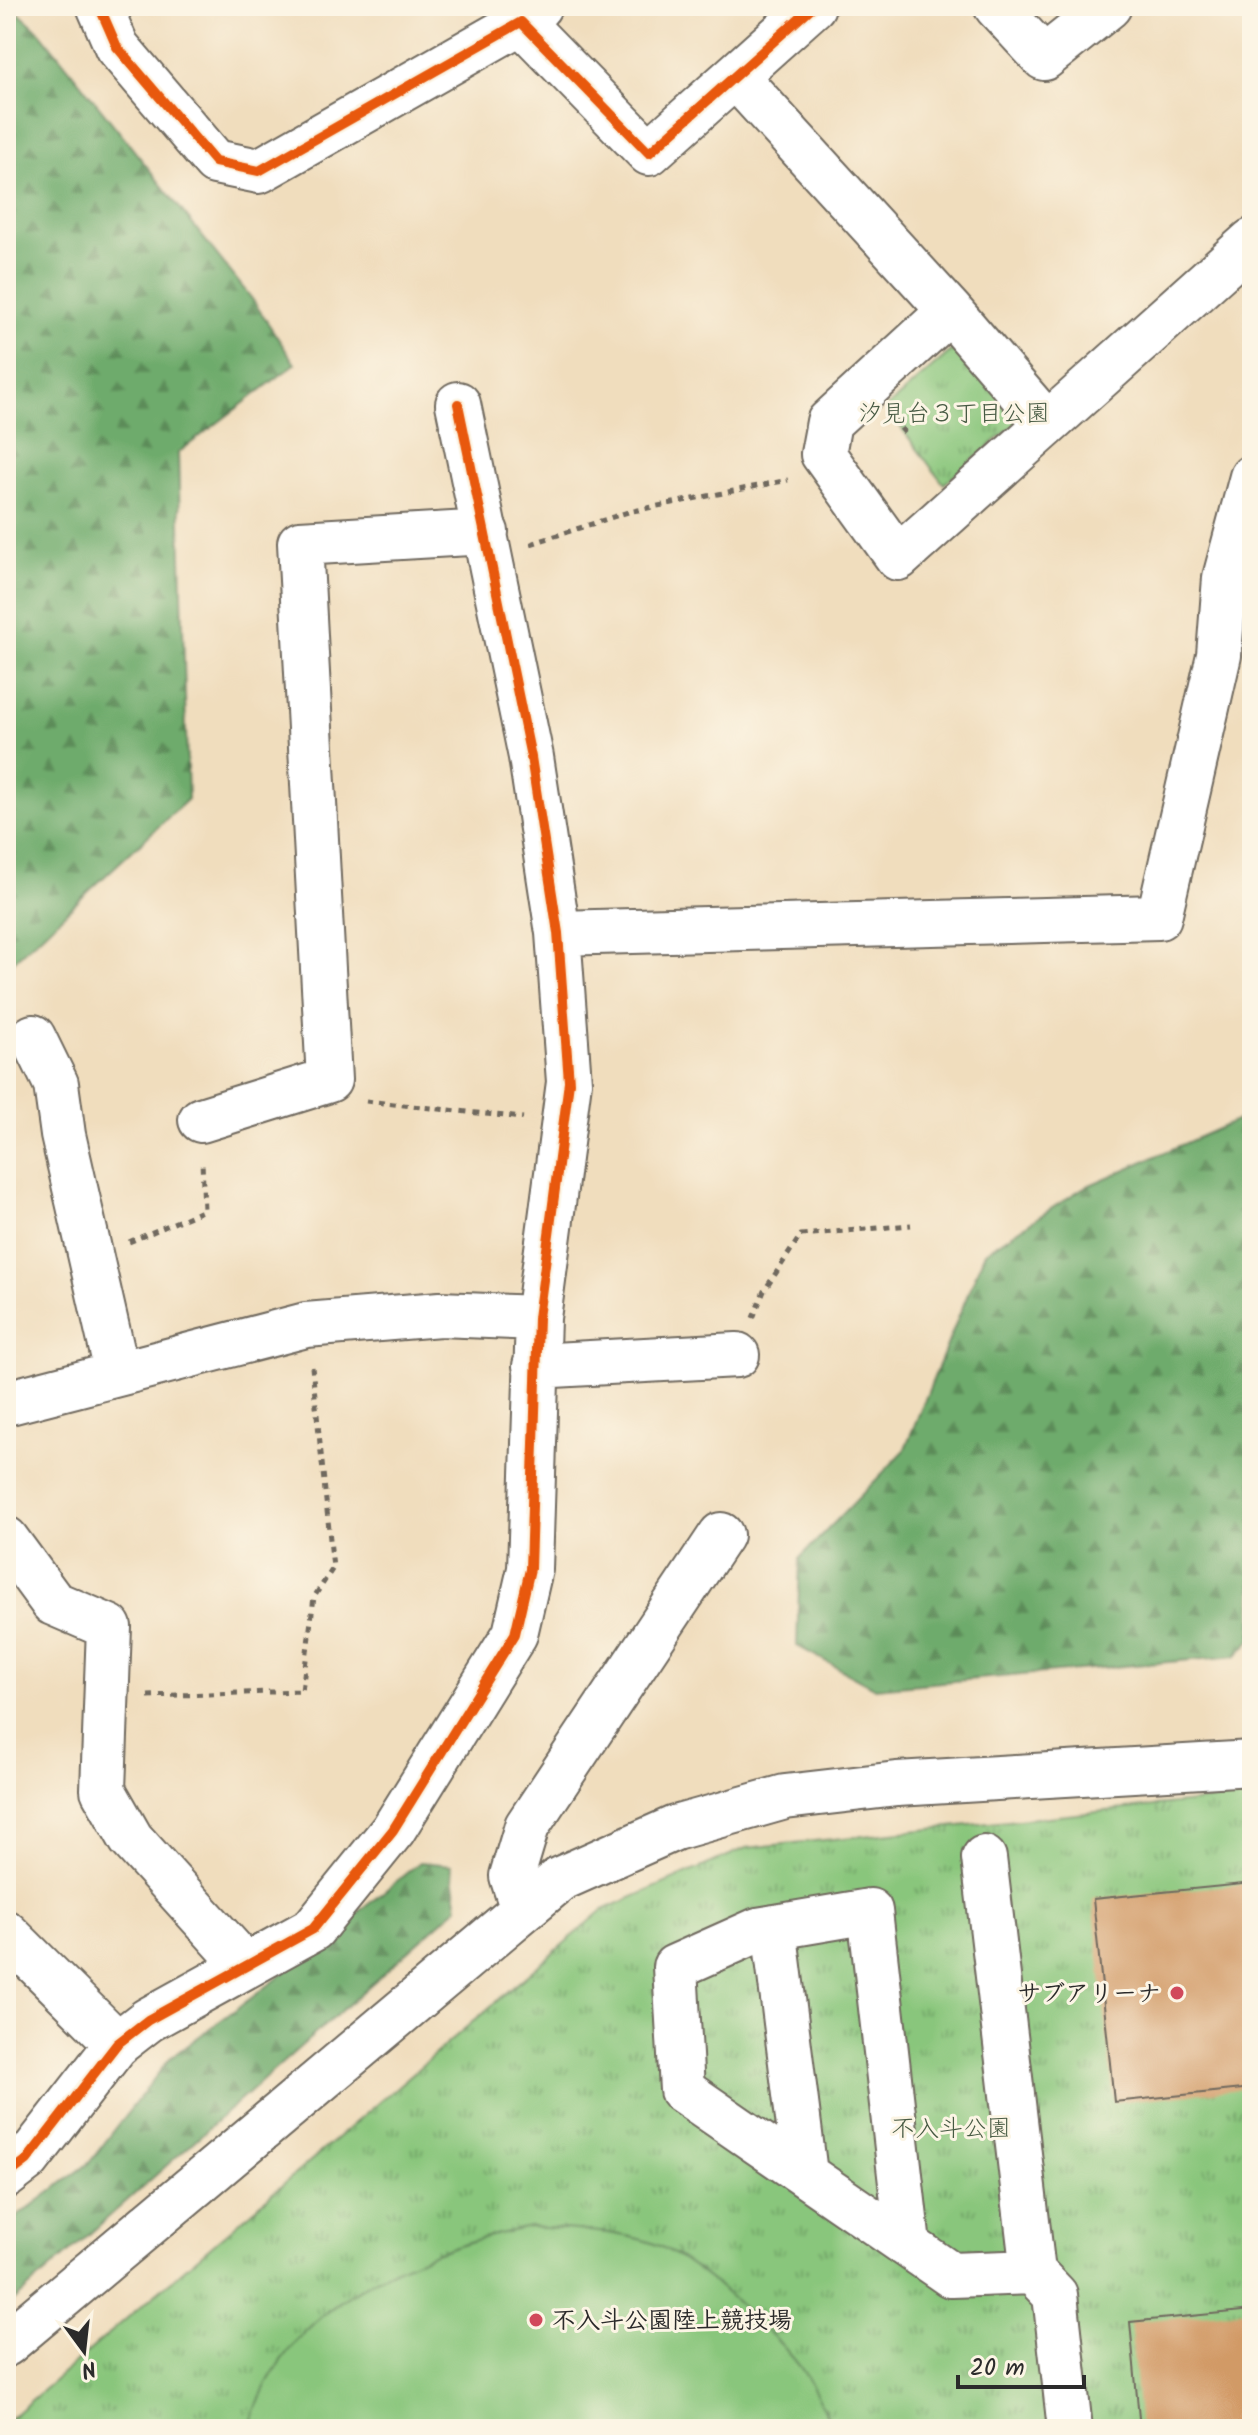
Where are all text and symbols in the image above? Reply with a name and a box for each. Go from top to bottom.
park label: 汐見台３丁目公園 [858,395,1050,434]
place label: サブアリーナ [1017,1975,1161,2014]
marker: サブアリーナ [1168,1984,1186,2002]
park label: 不入斗公園 [891,2110,1011,2149]
place label: 不入斗公園陸上競技場 [552,2302,792,2341]
north arrow [44,2311,124,2391]
marker: 不入斗公園陸上競技場 [527,2311,545,2329]
scale bar [958,2339,1084,2389]
text: N [77,2349,100,2387]
text: 20 m [970,2349,1025,2388]

